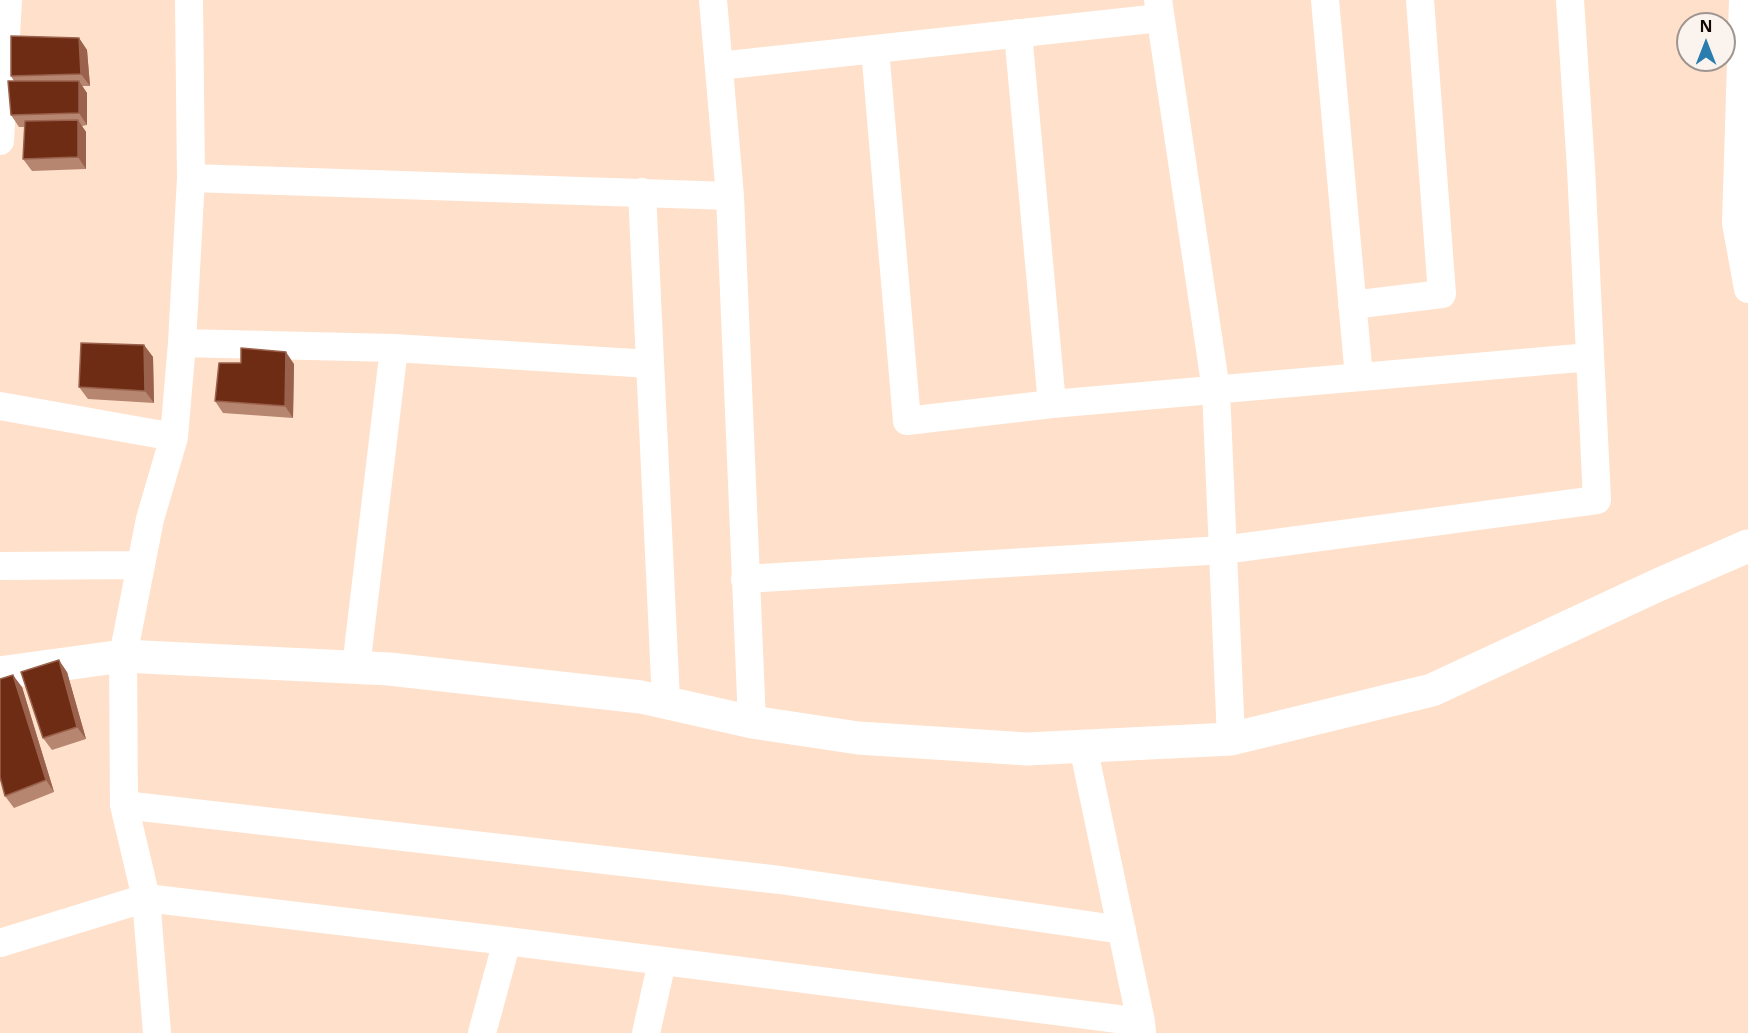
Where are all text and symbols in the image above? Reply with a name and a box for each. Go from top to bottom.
north arrow [1676,12,1736,72]
text: N [1699,15,1713,37]

